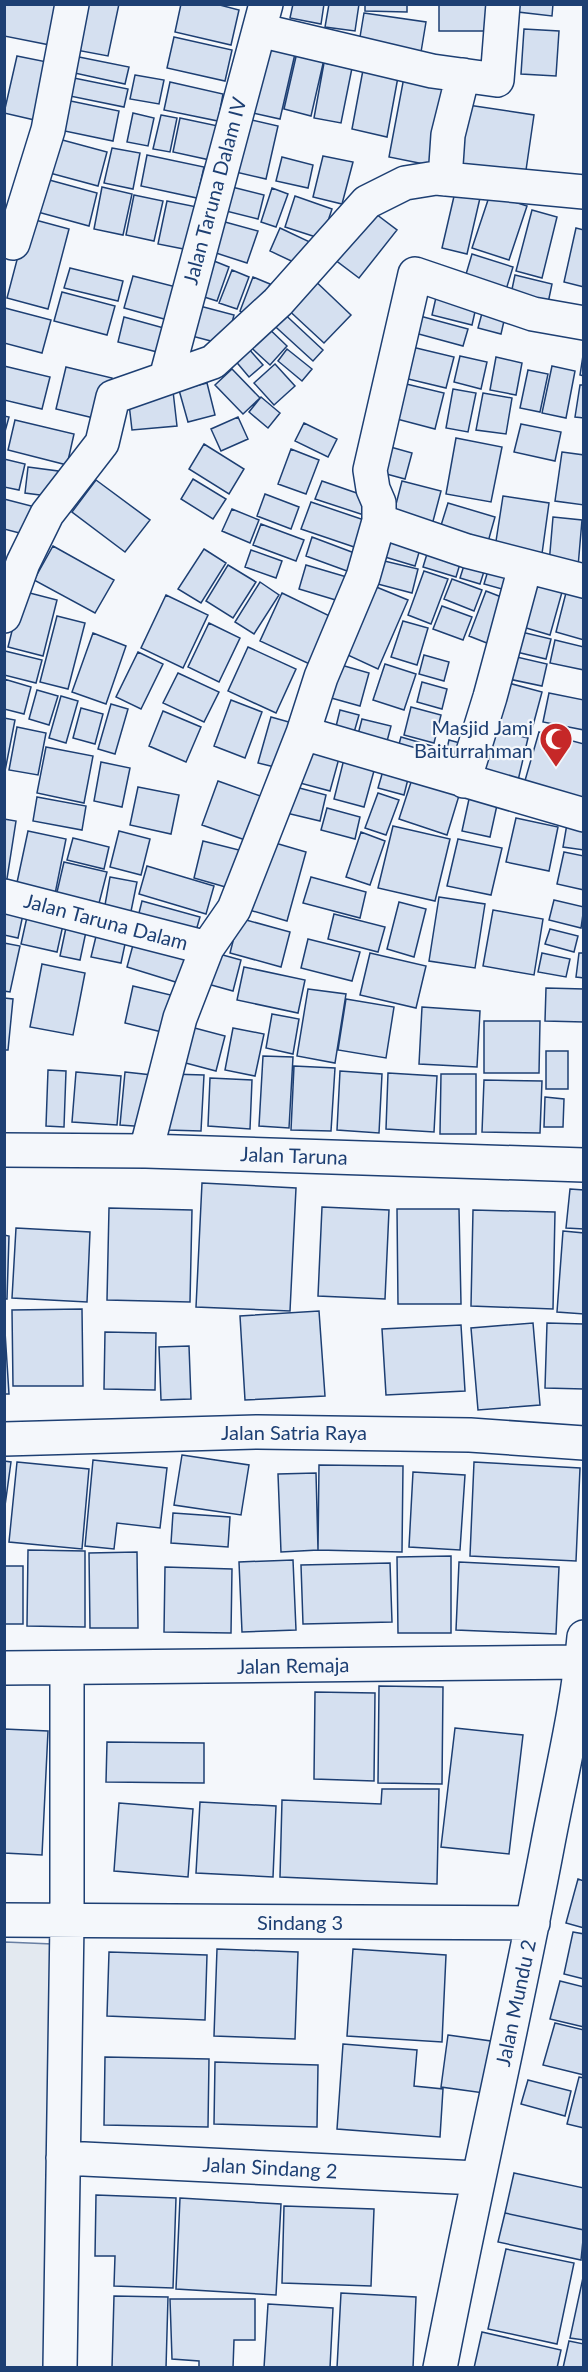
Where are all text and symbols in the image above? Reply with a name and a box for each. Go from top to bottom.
street label: Jalan Taruna Dalam IV [178,94,251,287]
place label: Masjid Jami Baiturrahman [414,715,533,762]
mosque icon: Masjid Jami Baiturrahman [538,721,574,768]
street label: Jalan Taruna Dalam [22,888,191,954]
street label: Jalan Taruna [240,1141,348,1169]
street label: Jalan Satria Raya [221,1420,367,1444]
street label: Jalan Remaja [237,1652,349,1678]
street label: Sindang 3 [257,1910,343,1934]
street label: Jalan Mundu 2 [490,1937,540,2068]
street label: Jalan Sindang 2 [202,2151,338,2183]

